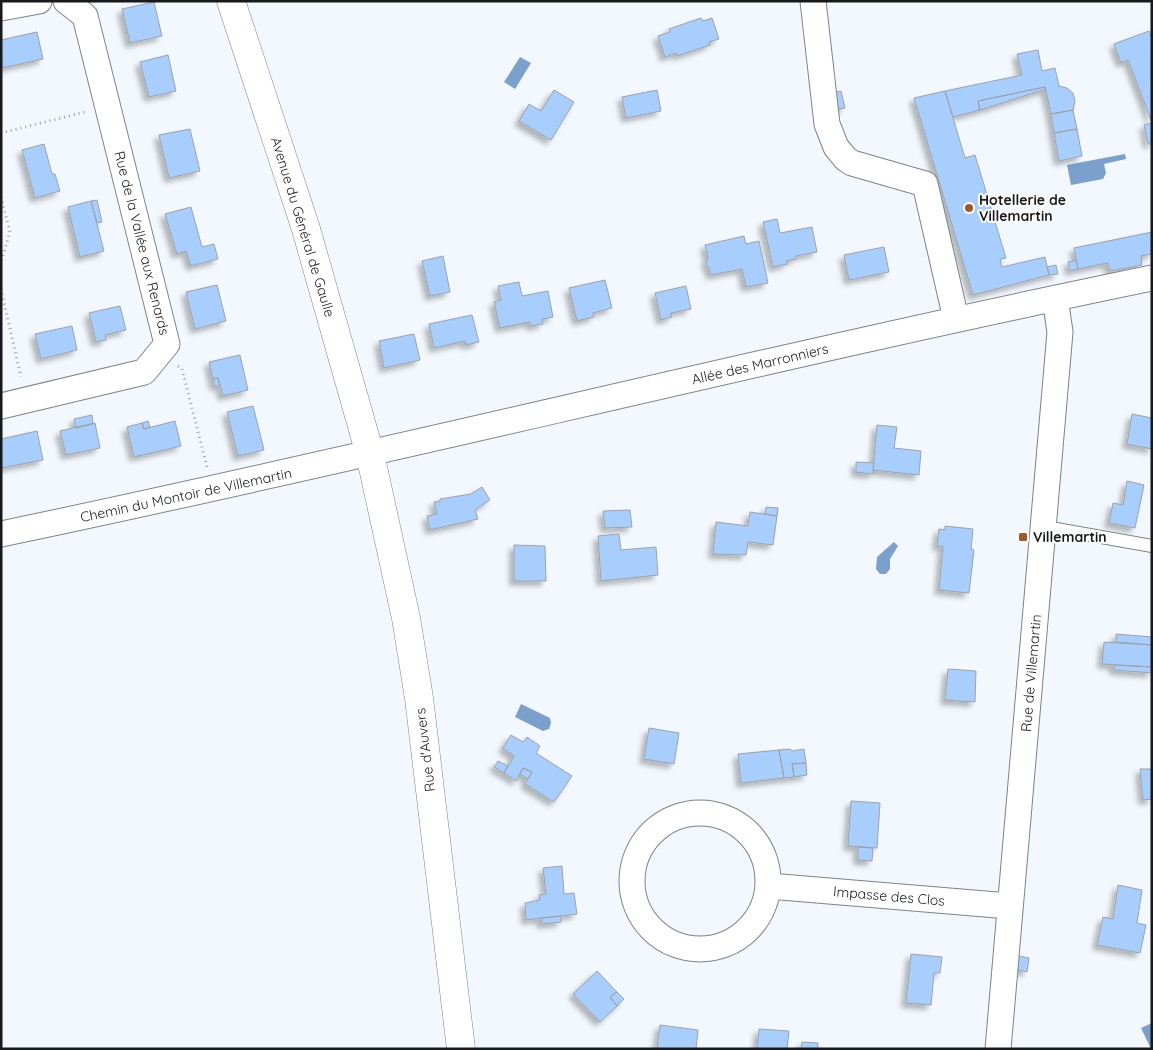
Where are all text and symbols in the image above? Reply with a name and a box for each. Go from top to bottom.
street label: Avenue du Général de Gaulle [267,135,339,319]
street label: Rue de la Vallée aux Renards [110,149,174,337]
place label: Hotellerie de Villemartin [979,191,1066,225]
marker: Hotellerie de Villemartin [963,202,975,214]
street label: Allée des Marronniers [690,340,830,388]
street label: Chemin du Montoir de Villemartin [79,464,293,526]
place label: Villemartin [1033,528,1107,546]
marker: Villemartin [1017,531,1029,543]
street label: Rue de Villemartin [1017,613,1045,733]
street label: Rue d'Auvers [411,707,439,793]
street label: Impasse des Clos [832,882,946,910]

